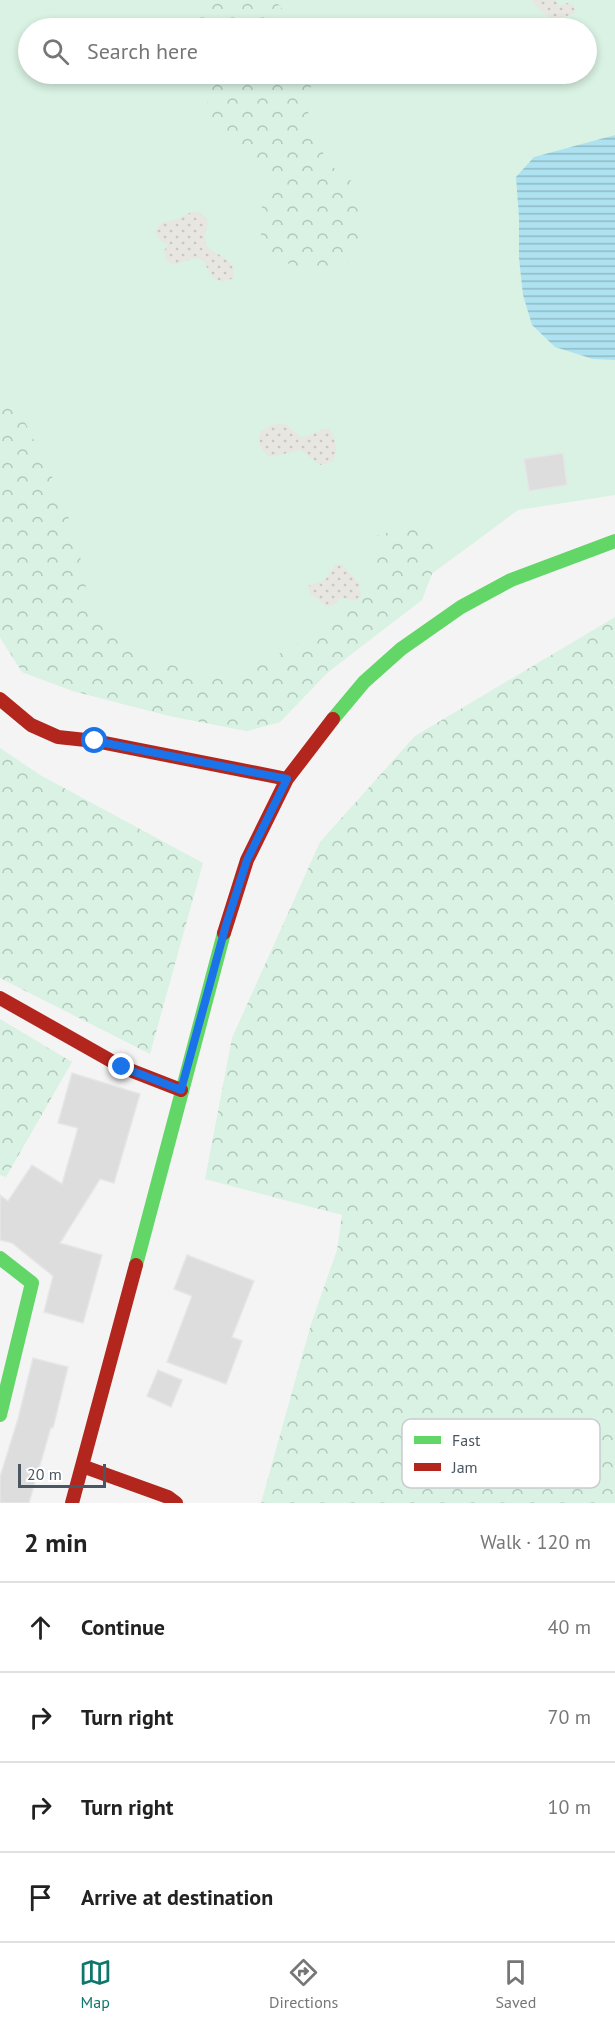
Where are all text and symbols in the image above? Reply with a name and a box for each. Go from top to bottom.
search box [18,18,597,84]
icon: search [39,35,72,68]
text: Search here [87,37,198,65]
route start [81,727,107,753]
route end [108,1053,134,1079]
legend [402,1419,600,1488]
text: Fast [452,1430,481,1450]
text: Jam [451,1457,478,1477]
scale bar [18,1461,106,1488]
text: 20 m [27,1464,62,1484]
text: 2 min [24,1526,87,1559]
text: Walk · 120 m [480,1529,591,1555]
icon: ahead [24,1611,57,1644]
text: Continue [81,1613,165,1641]
text: 40 m [548,1614,591,1640]
icon: right [24,1701,57,1734]
text: Turn right [81,1703,173,1731]
text: 70 m [548,1704,591,1730]
icon: right [24,1791,57,1824]
text: Turn right [81,1793,173,1821]
text: 10 m [548,1794,591,1820]
icon: arrive [24,1881,57,1914]
text: Arrive at destination [81,1883,273,1911]
tab: Map [79,1956,112,2012]
tab: Directions [269,1956,338,2012]
tab: Saved [496,1956,536,2012]

